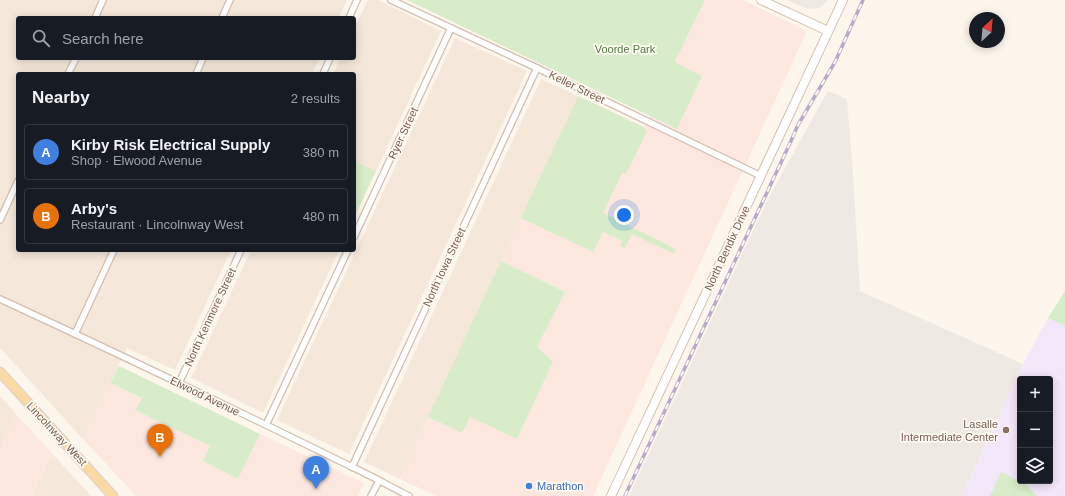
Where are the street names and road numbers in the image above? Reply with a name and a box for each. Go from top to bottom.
street label: Keller Street [547,68,607,106]
street label: Ryer Street [386,105,420,161]
street label: North Bendix Drive [702,204,752,292]
street label: North Iowa Street [420,226,468,308]
street label: North Kenmore Street [182,266,238,368]
street label: Elwood Avenue [168,374,242,418]
street label: Lincolnway West [25,400,89,468]

